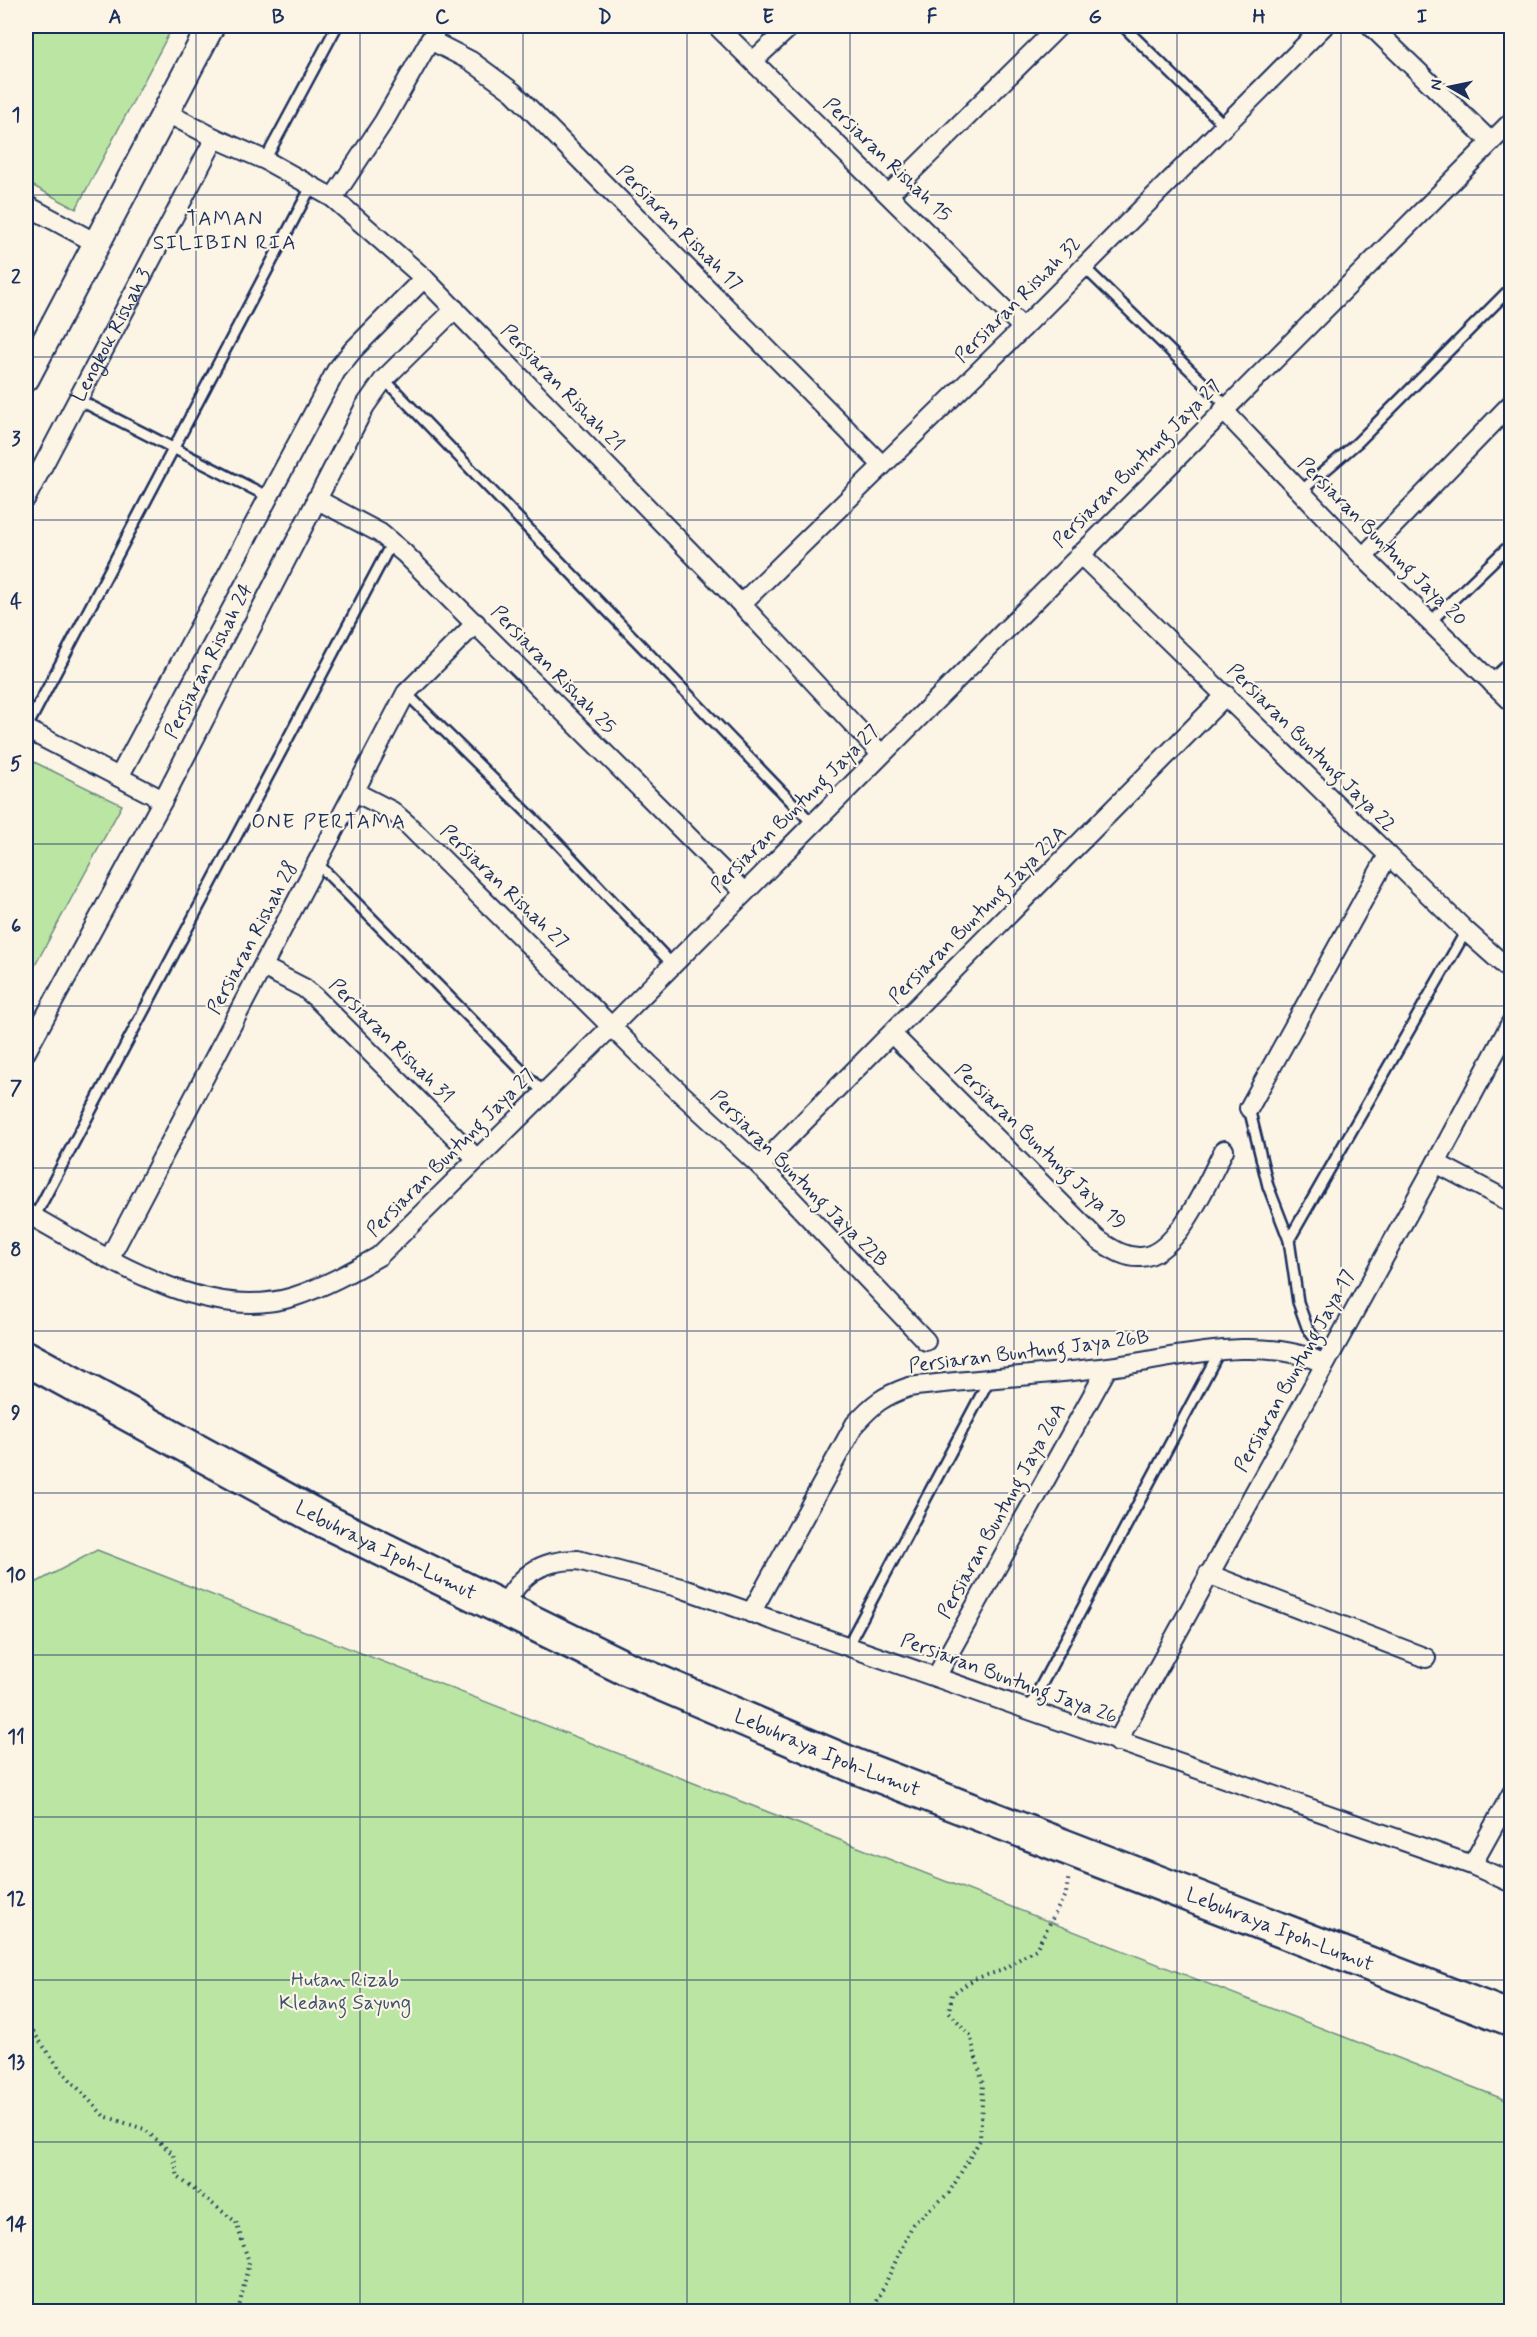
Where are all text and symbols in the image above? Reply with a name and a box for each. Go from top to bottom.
text: A [108,4,122,31]
text: B [272,4,285,31]
text: C [435,4,450,31]
text: D [598,4,612,31]
text: E [762,4,774,31]
text: F [927,4,938,31]
text: G [1088,4,1102,31]
text: H [1252,4,1266,31]
text: I [1417,4,1427,31]
north arrow [1420,57,1480,117]
text: N [1425,78,1448,92]
street label: Persiaran Rishah 15 [817,92,957,228]
text: 1 [12,102,20,129]
street label: Persiaran Rishah 17 [610,159,748,297]
district label: TAMAN SILIBIN RIA [153,205,297,257]
street label: Persiaran Rishah 32 [949,231,1087,369]
text: 2 [11,264,21,291]
street label: Lengkok Rishah 3 [65,264,158,407]
street label: Persiaran Rishah 21 [494,318,630,458]
street label: Persiaran Buntung Jaya 27 [1047,374,1229,556]
text: 3 [11,426,21,453]
street label: Persiaran Buntung Jaya 20 [1290,451,1473,634]
street label: Persiaran Rishah 24 [158,579,260,743]
text: 4 [10,589,22,616]
street label: Persiaran Rishah 25 [484,600,622,740]
street label: Persiaran Buntung Jaya 22 [1219,658,1401,840]
street label: Persiaran Buntung Jaya 27 [705,719,887,901]
text: 5 [10,751,22,778]
district label: ONE PERTAMA [251,808,407,836]
street label: Persiaran Rishah 27 [434,819,574,955]
street label: Persiaran Buntung Jaya 22A [883,820,1074,1011]
street label: Persiaran Rishah 28 [201,857,305,1019]
text: 6 [11,913,21,940]
street label: Persiaran Rishah 31 [323,973,459,1109]
street label: Persiaran Buntung Jaya 19 [947,1058,1132,1238]
street label: Persiaran Buntung Jaya 27 [361,1063,543,1245]
text: 7 [10,1075,22,1102]
street label: Persiaran Buntung Jaya 22B [703,1084,894,1275]
text: 8 [10,1237,22,1264]
street label: Persiaran Buntung Jaya 17 [1228,1265,1364,1478]
street label: Persiaran Buntung Jaya 26B [907,1324,1151,1382]
street label: Persiaran Buntung Jaya 26A [931,1398,1074,1625]
text: 9 [11,1400,21,1427]
street label: Lebuhraya Ipoh-Lumut [290,1494,481,1607]
text: 10 [6,1562,26,1589]
street label: Persiaran Buntung Jaya 26 [896,1627,1121,1733]
street label: Lebuhraya Ipoh-Lumut [730,1703,924,1803]
text: 11 [7,1724,25,1751]
street label: Lebuhraya Ipoh-Lumut [1182,1881,1378,1978]
text: 12 [6,1886,26,1913]
park label: Hutan Rizab Kledang Sayung [279,1967,411,2019]
text: 13 [7,2049,25,2076]
text: 14 [5,2211,27,2238]

